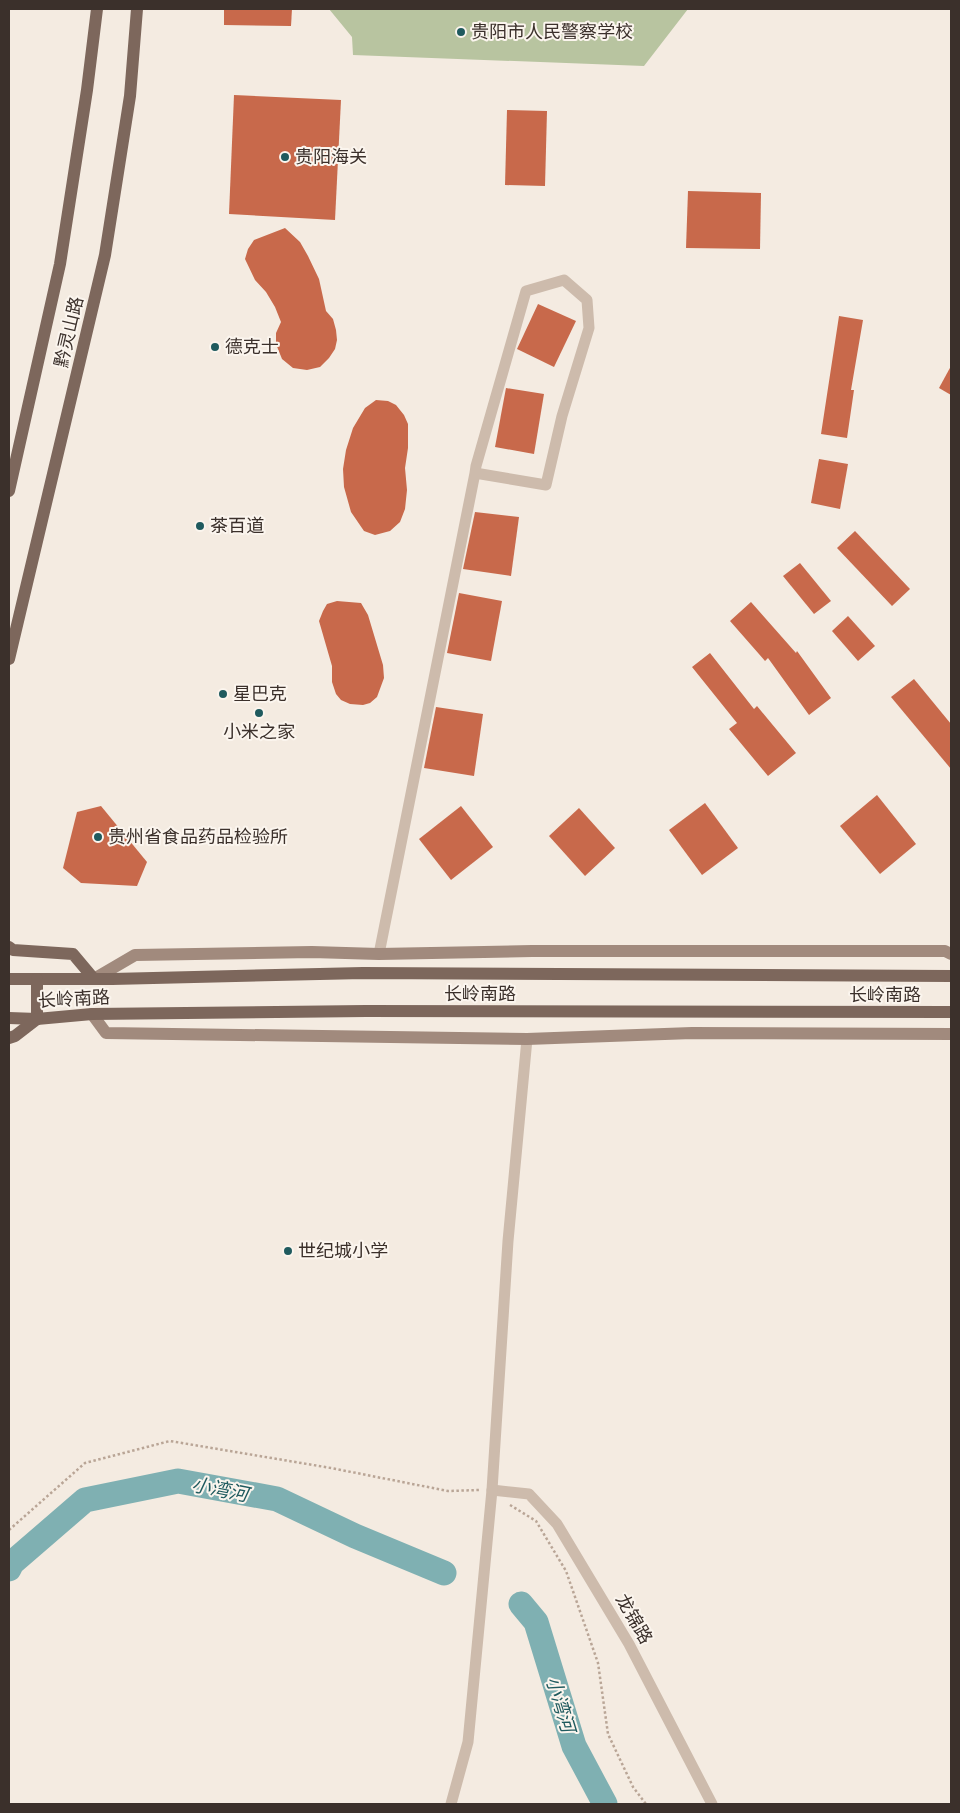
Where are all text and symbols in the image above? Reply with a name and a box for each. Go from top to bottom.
place label: 贵阳市人民警察学校 [471,21,633,42]
marker: 贵阳市人民警察学校 [455,26,467,38]
place label: 贵阳海关 [295,146,367,167]
marker: 贵阳海关 [279,151,291,163]
street label: 黔灵山路 [50,294,87,369]
place label: 德克士 [225,336,279,357]
marker: 德克士 [209,341,221,353]
place label: 茶百道 [210,515,264,536]
marker: 茶百道 [194,520,206,532]
place label: 星巴克 [233,683,287,704]
marker: 星巴克 [217,688,229,700]
marker: 小米之家 [253,707,265,719]
place label: 小米之家 [223,721,295,742]
place label: 贵州省食品药品检验所 [108,826,288,847]
marker: 贵州省食品药品检验所 [92,831,104,843]
street label: 长岭南路 [444,983,516,1004]
street label: 长岭南路 [849,984,921,1005]
street label: 长岭南路 [37,986,110,1011]
place label: 世纪城小学 [298,1240,388,1261]
marker: 世纪城小学 [282,1245,294,1257]
water label: 小湾河 [190,1473,254,1507]
street label: 龙锦路 [612,1590,657,1647]
water label: 小湾河 [541,1674,581,1739]

